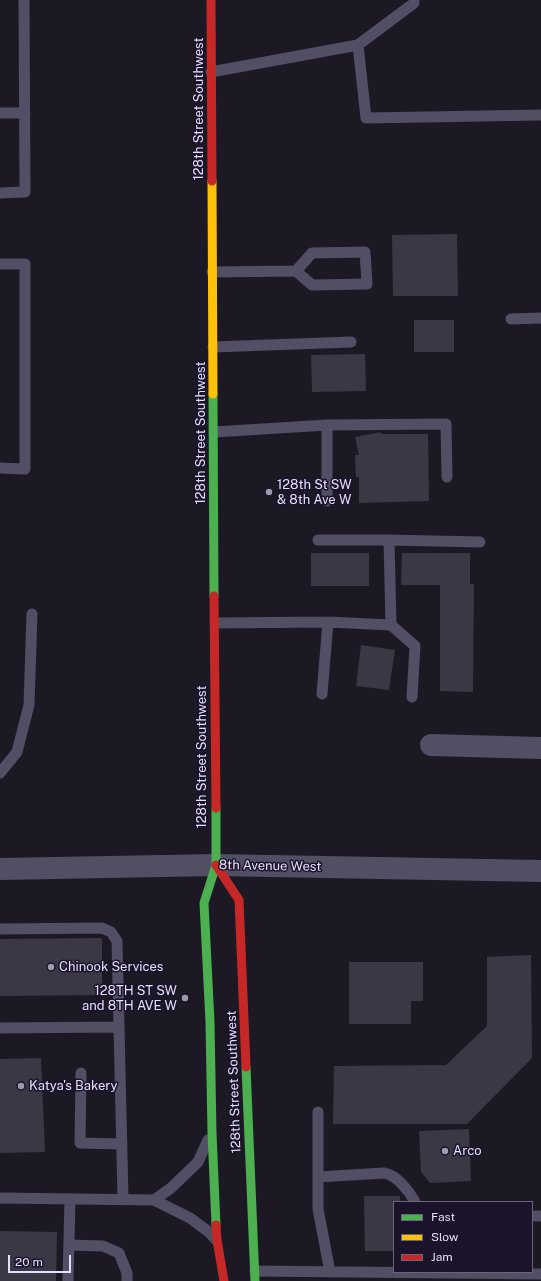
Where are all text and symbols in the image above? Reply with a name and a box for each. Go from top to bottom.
street label: 128th Street Southwest [191,37,207,181]
street label: 128th Street Southwest [193,361,209,505]
place label: 128th St SW & 8th Ave W [277,477,352,508]
marker: 128th St SW & 8th Ave W [264,487,274,497]
street label: 128th Street Southwest [194,685,210,829]
street label: 8th Avenue West [219,857,321,875]
place label: Chinook Services [59,959,163,975]
marker: Chinook Services [46,962,56,972]
place label: 128TH ST SW and 8TH AVE W [82,983,177,1014]
marker: 128TH ST SW and 8TH AVE W [180,993,190,1003]
street label: 128th Street Southwest [224,1010,244,1154]
place label: Katya's Bakery [29,1078,117,1094]
marker: Katya's Bakery [16,1081,26,1091]
place label: Arco [453,1143,482,1159]
marker: Arco [440,1146,450,1156]
legend [393,1201,533,1273]
text: Fast [431,1210,455,1224]
text: Slow [431,1230,458,1244]
scale bar [10,1247,73,1273]
text: Jam [431,1250,453,1264]
text: 20 m [15,1255,43,1269]

